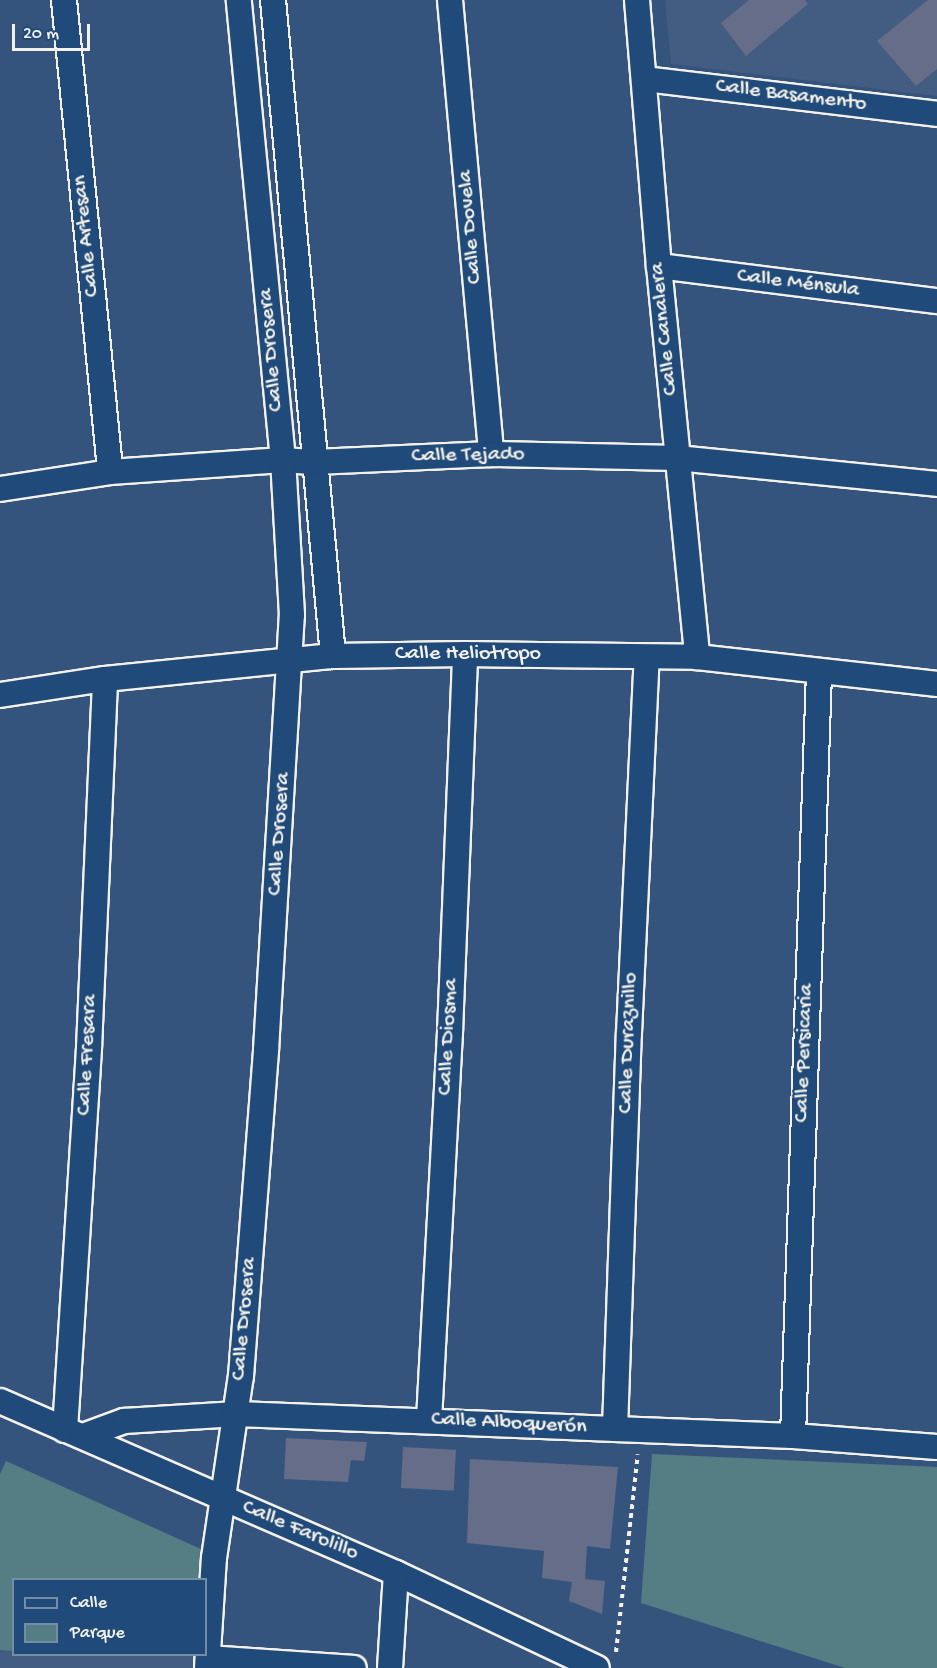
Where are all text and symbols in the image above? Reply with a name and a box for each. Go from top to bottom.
scale bar [15,12,93,50]
text: 20 m [23,24,59,45]
street label: Calle Basamento [714,74,868,118]
street label: Calle Dovela [453,169,489,285]
street label: Calle Artesan [67,174,107,298]
street label: Calle Canalera [645,261,685,397]
street label: Calle Ménsula [735,263,861,305]
street label: Calle Drosera [253,287,291,413]
street label: Calle Tejado [411,442,525,470]
street label: Calle Heliotropo [395,642,541,668]
street label: Calle Drosera [263,772,297,896]
street label: Calle Duraznillo [613,972,645,1114]
street label: Calle Diosma [433,978,465,1096]
street label: Calle Persicaria [789,983,821,1123]
street label: Calle Fresara [72,994,104,1116]
street label: Calle Drosera [226,1256,264,1382]
street label: Calle Alboquerón [431,1407,587,1441]
street label: Calle Farolillo [238,1495,362,1567]
legend [12,1578,207,1656]
text: Calle [70,1593,107,1614]
text: Parque [70,1623,125,1644]

